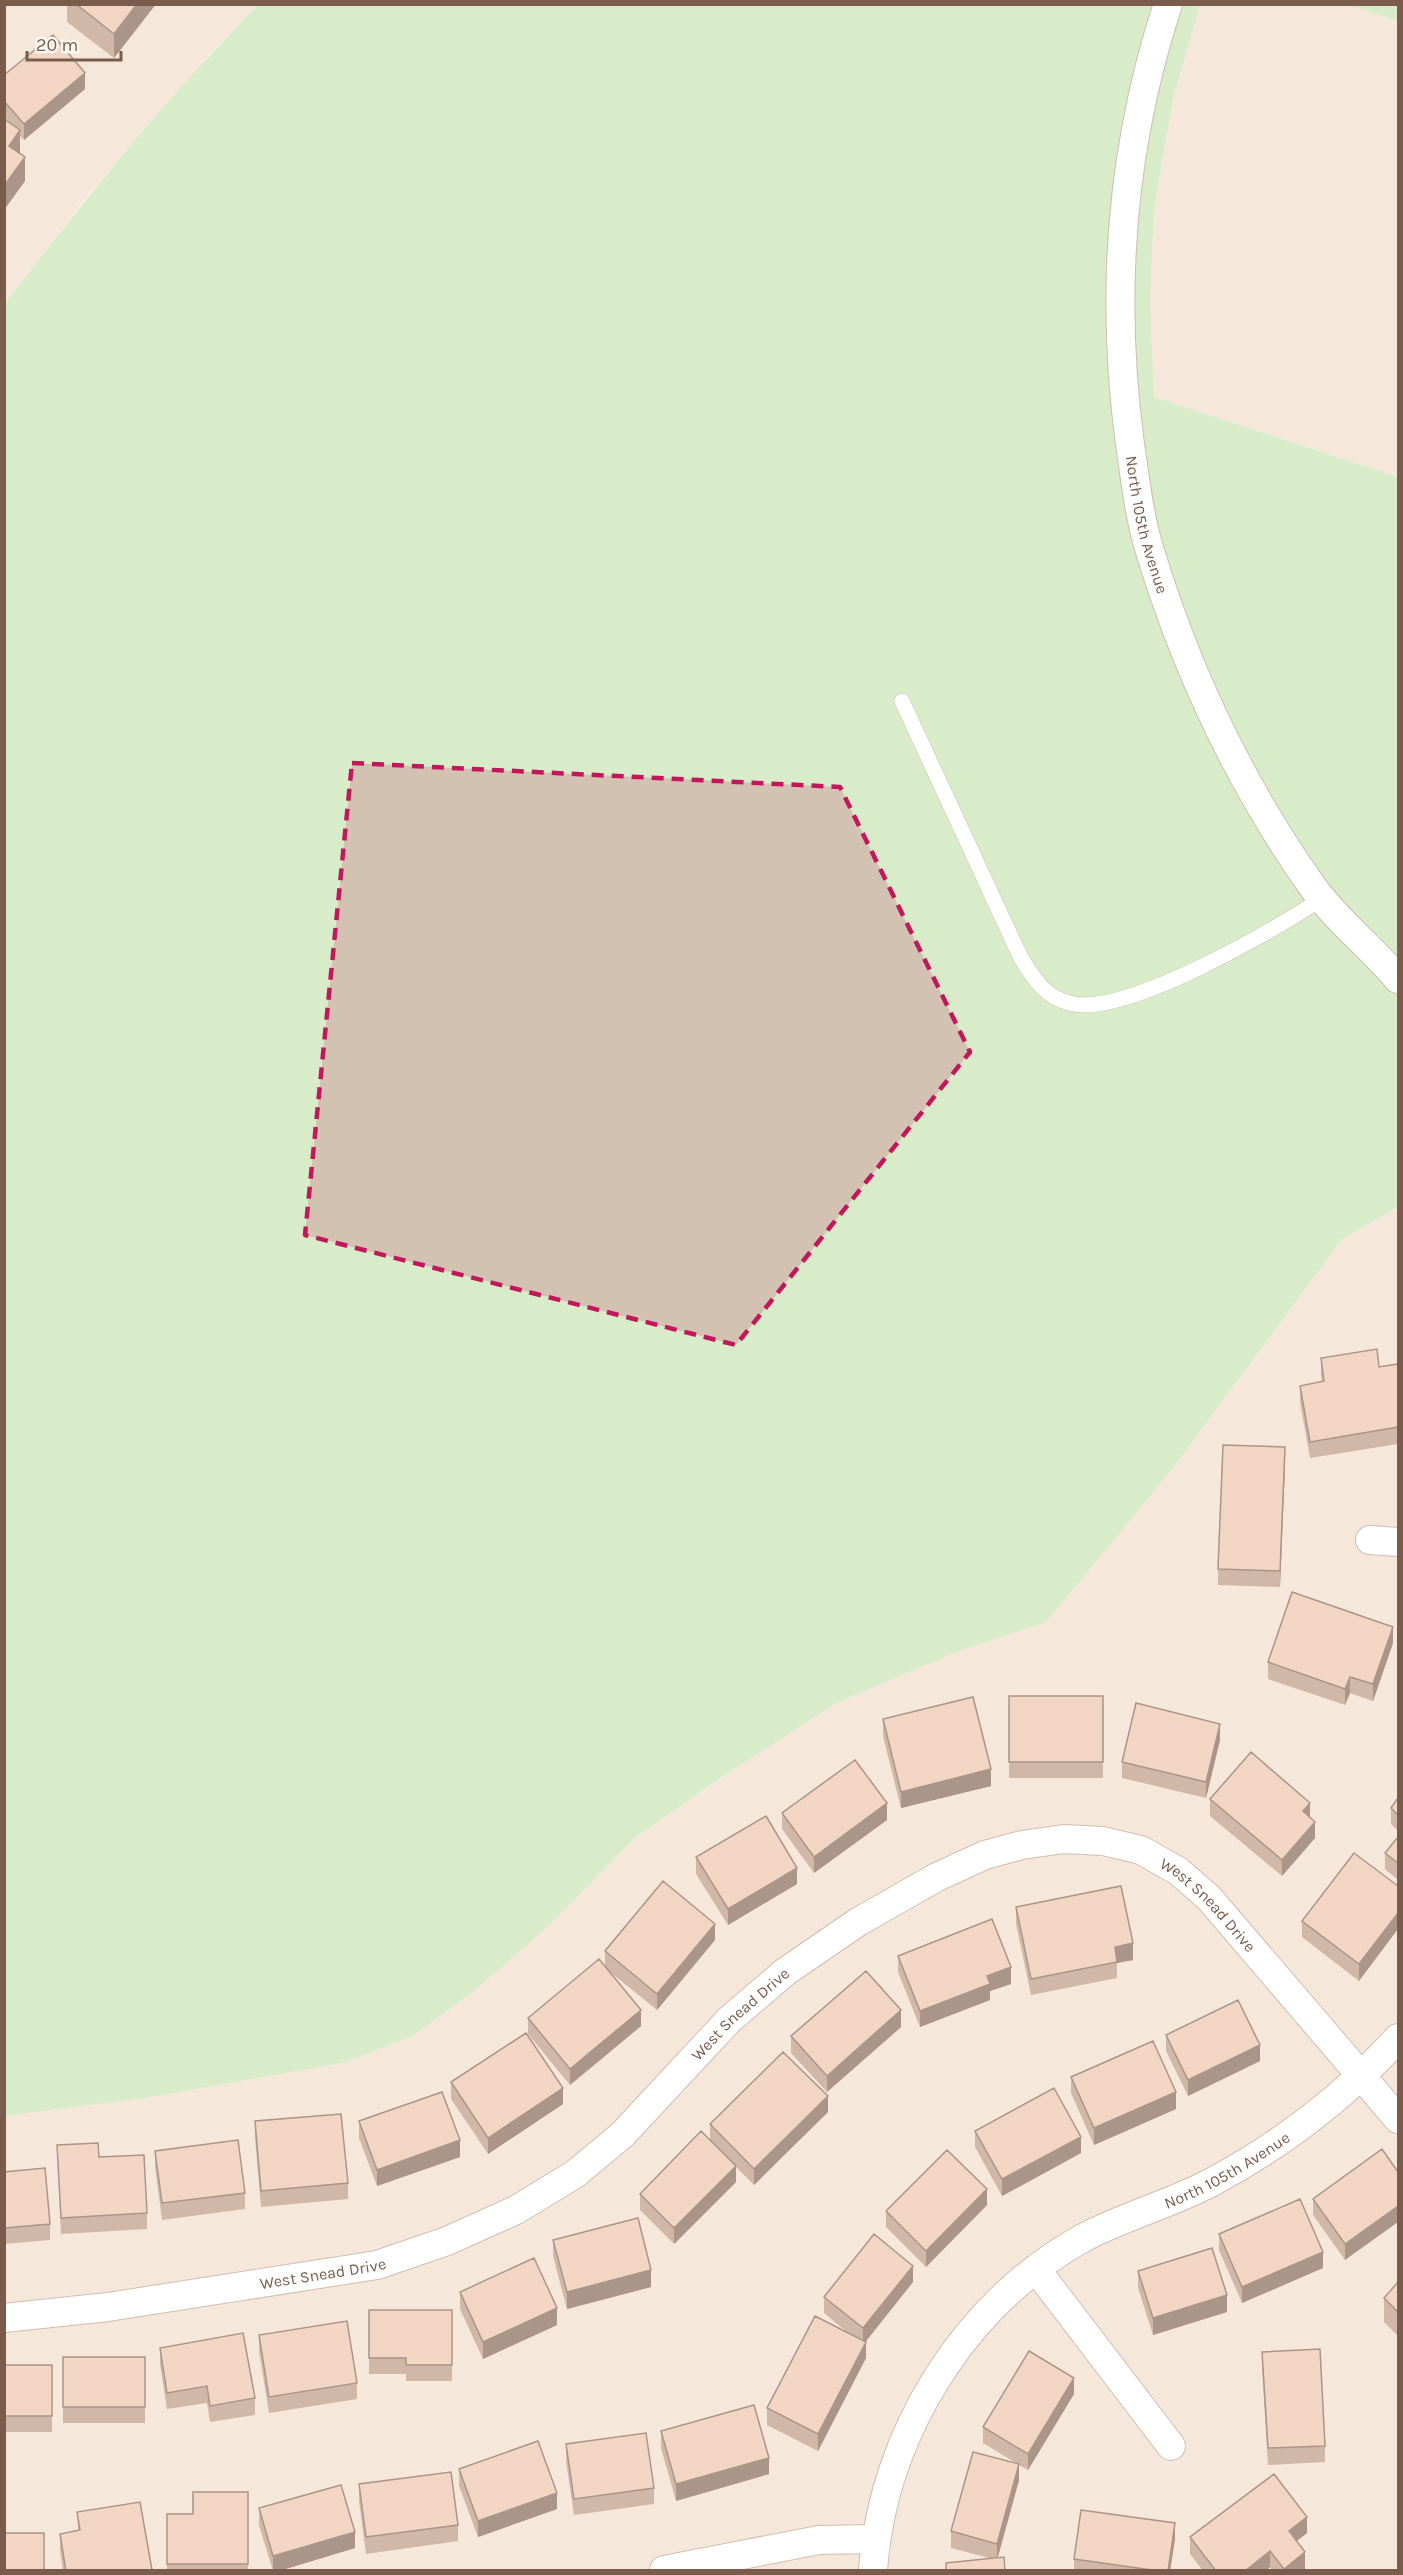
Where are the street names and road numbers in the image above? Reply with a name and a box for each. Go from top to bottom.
street label: North 105th Avenue [1122,454,1173,596]
street label: West Snead Drive [1157,1853,1260,1955]
street label: West Snead Drive [687,1963,793,2064]
street label: North 105th Avenue [1161,2127,1293,2212]
street label: West Snead Drive [258,2253,388,2293]

